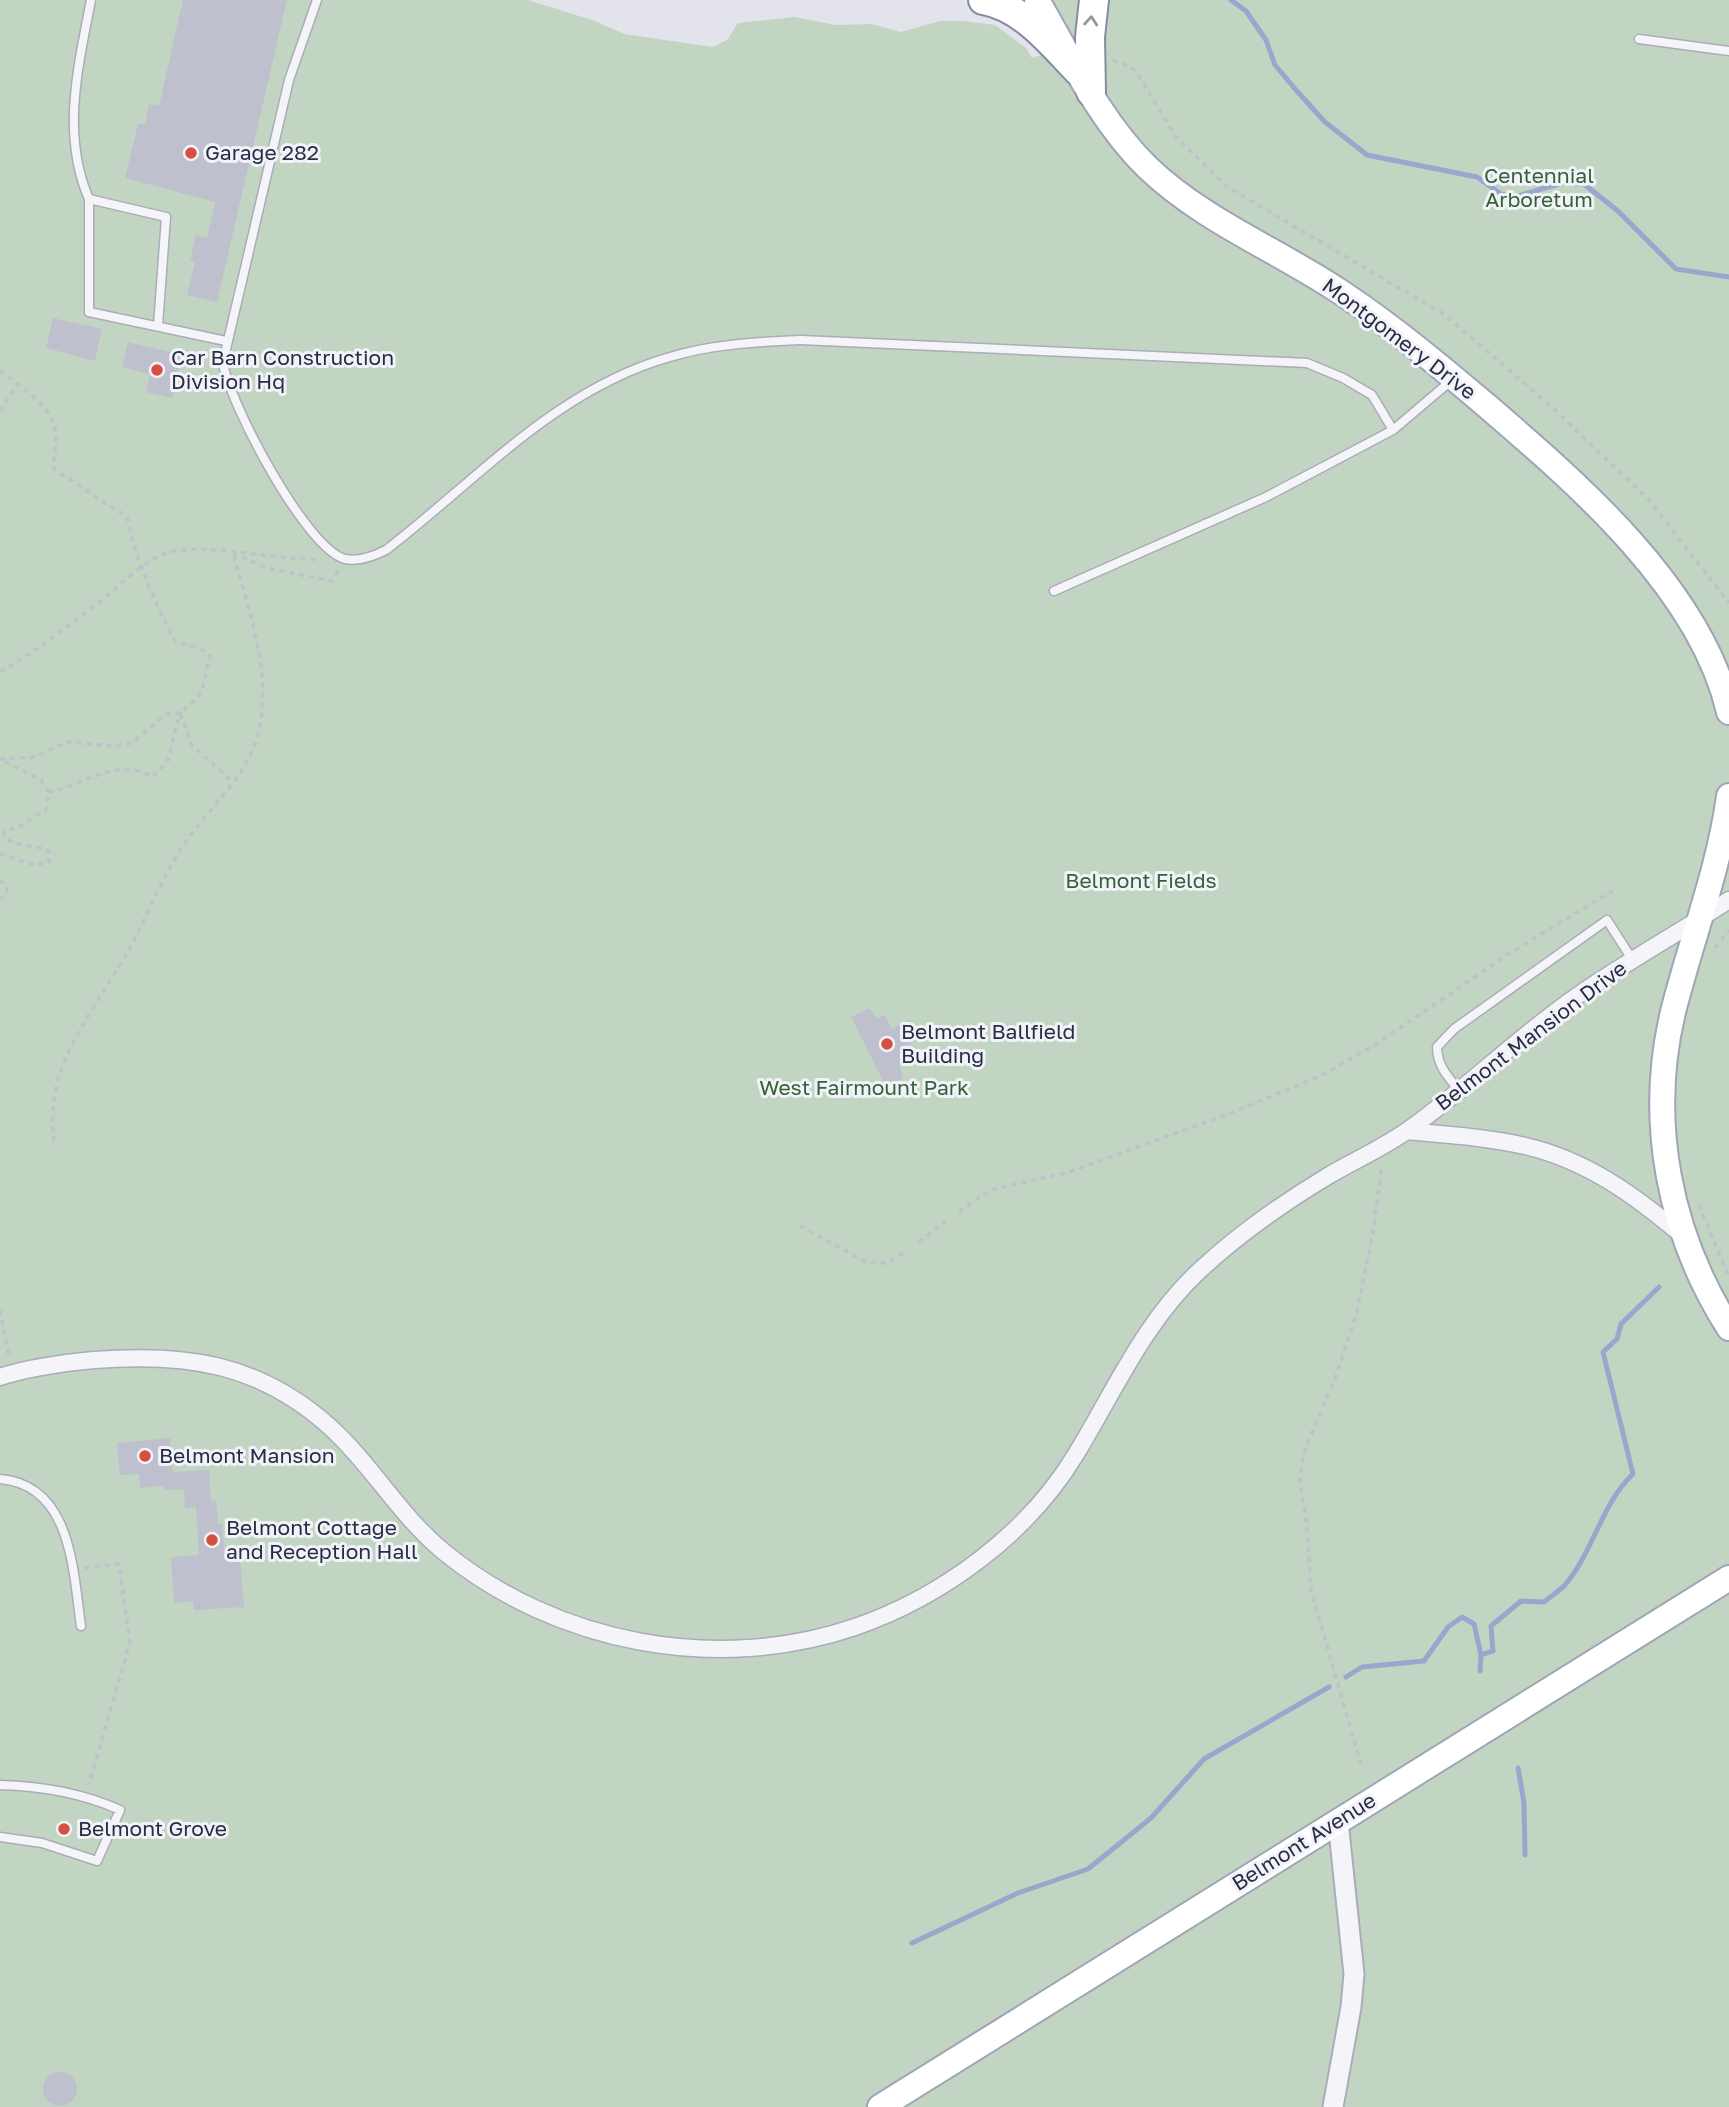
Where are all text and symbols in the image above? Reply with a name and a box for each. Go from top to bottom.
one-way arrow [1083,16,1098,27]
place label: Garage 282 [205,139,319,165]
marker: Garage 282 [183,145,199,161]
park label: Centennial Arboretum [1484,162,1594,212]
street label: Montgomery Drive [1318,272,1482,405]
place label: Car Barn Construction Division Hq [171,344,394,394]
marker: Car Barn Construction Division Hq [149,362,165,378]
park label: Belmont Fields [1065,867,1217,893]
street label: Belmont Mansion Drive [1430,955,1631,1116]
place label: Belmont Ballfield Building [901,1018,1075,1068]
marker: Belmont Ballfield Building [879,1036,895,1052]
park label: West Fairmount Park [759,1074,969,1100]
place label: Belmont Mansion [159,1442,335,1468]
marker: Belmont Mansion [137,1448,153,1464]
place label: Belmont Cottage and Reception Hall [226,1514,418,1564]
marker: Belmont Cottage and Reception Hall [204,1532,220,1548]
street label: Belmont Avenue [1227,1787,1380,1896]
place label: Belmont Grove [78,1815,227,1841]
marker: Belmont Grove [56,1821,72,1837]

